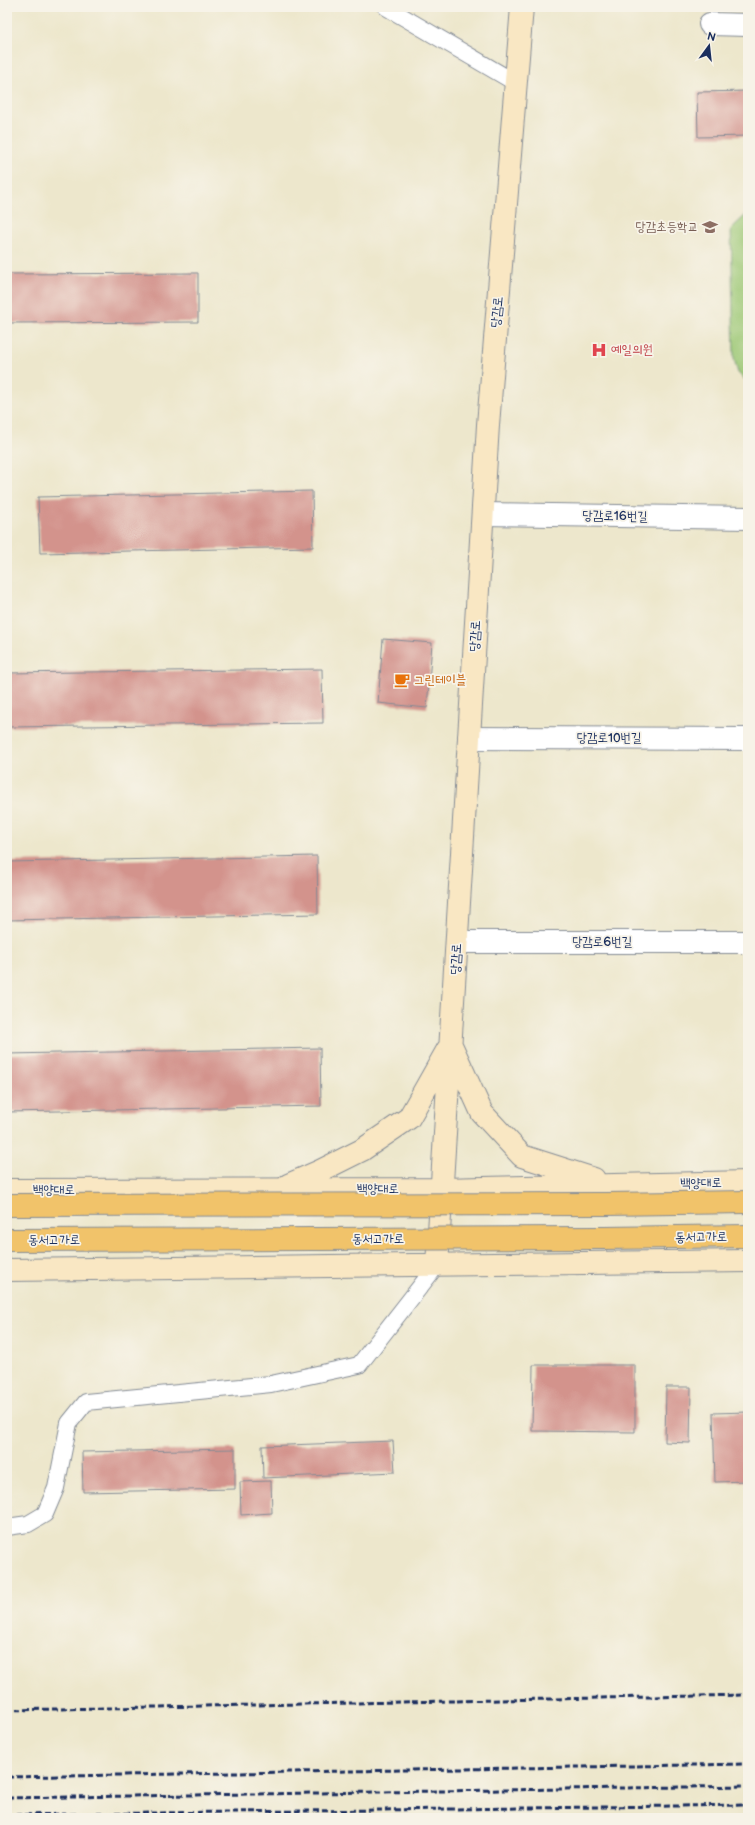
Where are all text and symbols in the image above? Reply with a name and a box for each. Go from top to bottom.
north arrow [689,26,729,66]
text: N [706,29,717,44]
school or university icon: 당감초등학교 [701,218,719,236]
place label: 당감초등학교 [635,219,698,235]
street label: 당감로 [488,296,506,328]
hospital icon: 예일의원 [590,341,608,359]
place label: 예일의원 [611,342,653,358]
street label: 당감로16번길 [582,507,648,525]
street label: 당감로 [466,620,484,652]
cafe icon: 그린테이블 [393,671,411,689]
place label: 그린테이블 [414,672,466,688]
street label: 당감로10번길 [577,730,641,746]
street label: 당감로6번길 [572,934,632,950]
street label: 당감로 [447,943,465,975]
street label: 백양대로 [680,1175,722,1191]
street label: 백양대로 [357,1181,399,1197]
street label: 백양대로 [33,1182,75,1198]
street label: 동서고가로 [675,1229,727,1245]
street label: 동서고가로 [352,1231,404,1247]
street label: 동서고가로 [28,1232,80,1248]

